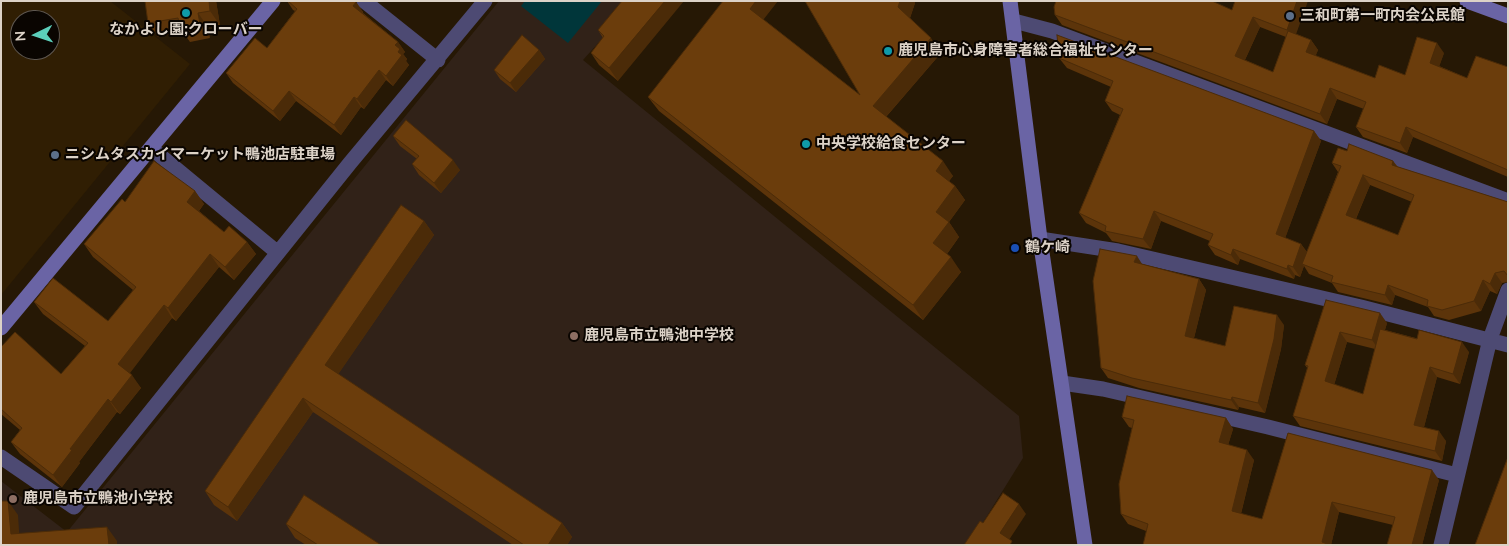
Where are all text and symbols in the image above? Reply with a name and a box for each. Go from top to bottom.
marker: なかよし園;クローバー [180,7,192,19]
place label: 三和町第一町内会公民館 [1300,7,1465,25]
north arrow [10,10,60,60]
marker: 三和町第一町内会公民館 [1284,10,1296,22]
place label: なかよし園;クローバー [109,21,263,39]
text: N [11,30,30,42]
place label: 鹿児島市心身障害者総合福祉センター [898,42,1153,60]
marker: 鹿児島市心身障害者総合福祉センター [882,45,894,57]
place label: 中央学校給食センター [816,135,966,153]
marker: 中央学校給食センター [800,138,812,150]
place label: ニシムタスカイマーケット鴨池店駐車場 [65,146,335,164]
marker: ニシムタスカイマーケット鴨池店駐車場 [49,149,61,161]
place label: 鶴ケ崎 [1025,239,1070,257]
marker: 鶴ケ崎 [1009,242,1021,254]
place label: 鹿児島市立鴨池中学校 [584,327,734,345]
marker: 鹿児島市立鴨池中学校 [568,330,580,342]
place label: 鹿児島市立鴨池小学校 [23,490,173,508]
marker: 鹿児島市立鴨池小学校 [7,493,19,505]

